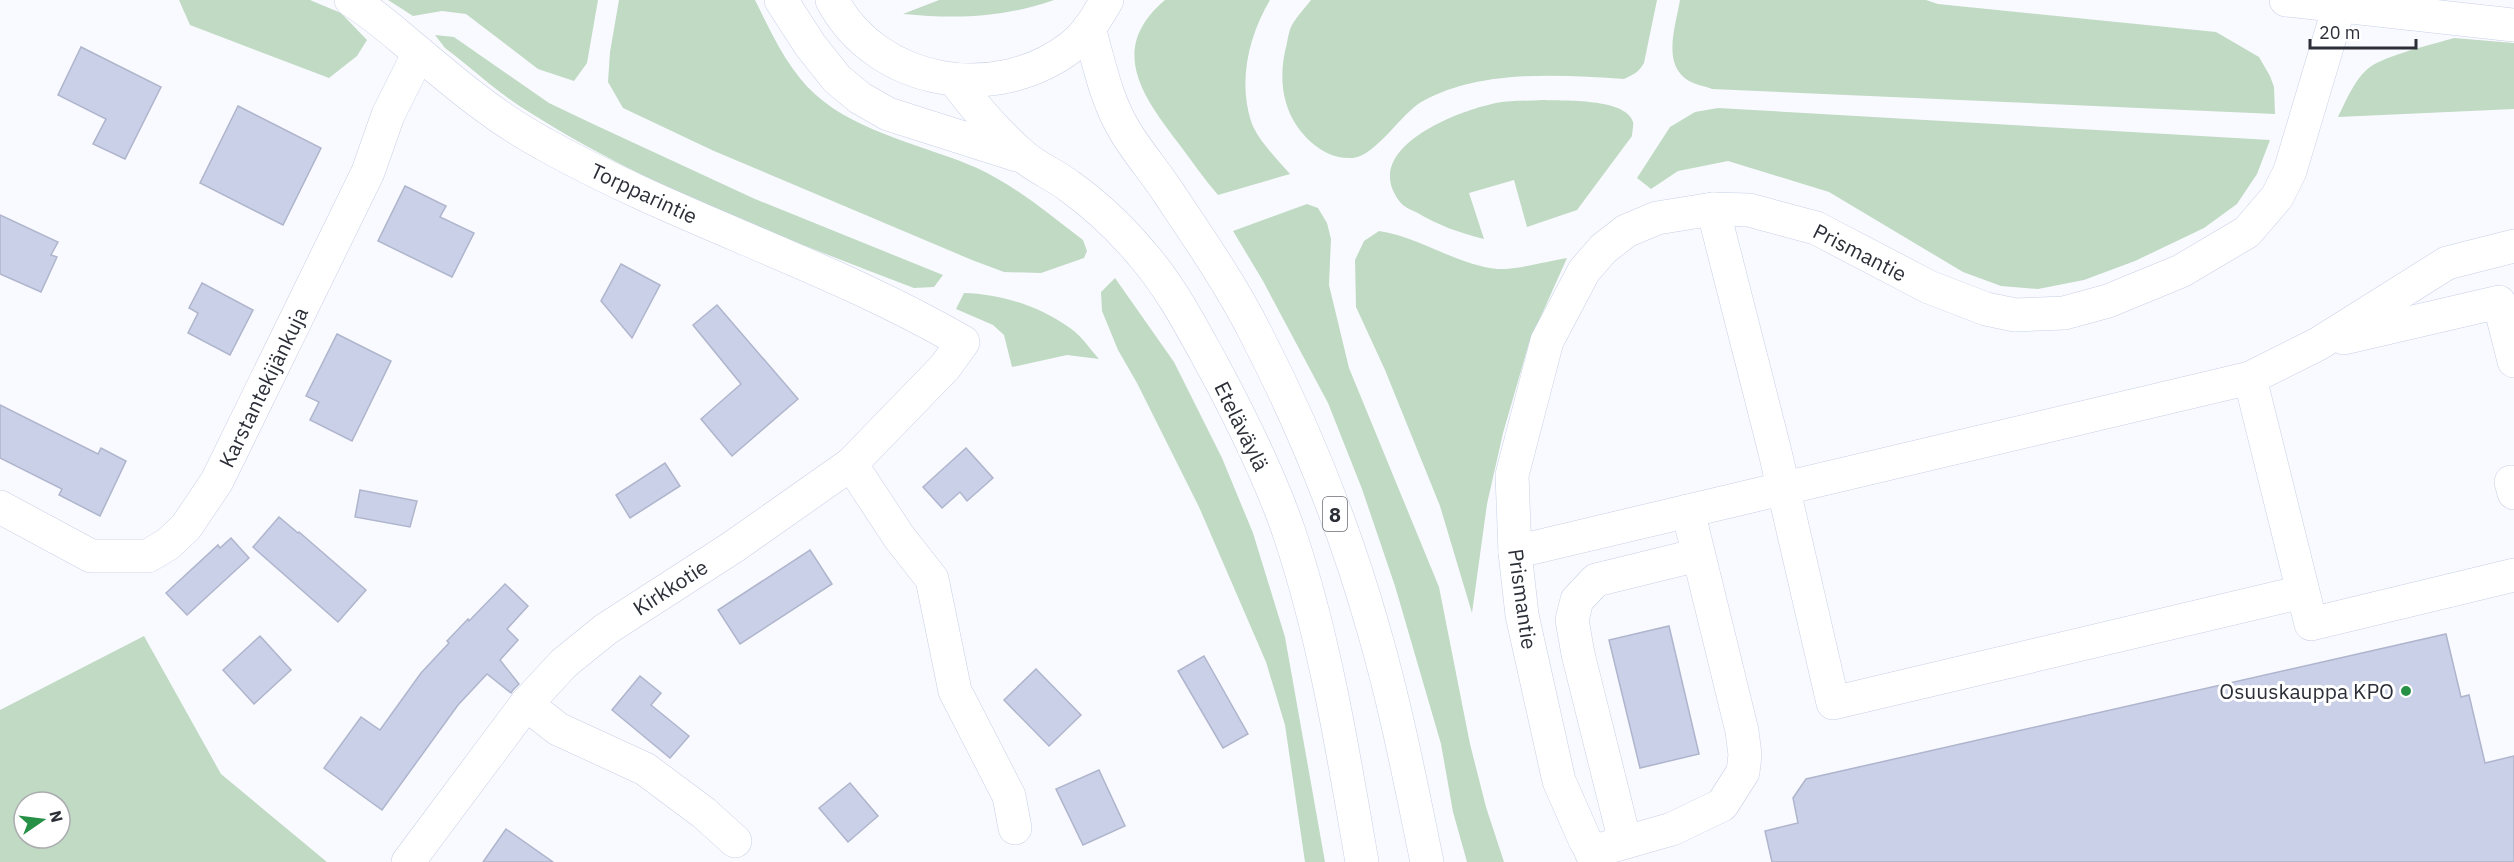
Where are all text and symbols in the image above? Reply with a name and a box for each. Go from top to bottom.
scale bar [2310,12,2416,50]
text: 20 m [2319,21,2361,44]
street label: Torpparintie [586,156,702,230]
street label: Prismantie [1809,217,1911,287]
street label: Karstantekijänkuja [212,302,314,472]
street label: Eteläväylä [1208,377,1276,475]
road number: 8 [1323,497,1347,531]
street label: Prismantie [1502,547,1544,651]
street label: Kirkkotie [627,552,713,622]
place label: Osuuskauppa KPO [2219,677,2394,705]
marker: Osuuskauppa KPO [2399,684,2413,698]
north arrow [12,790,72,850]
text: N [45,808,68,824]

